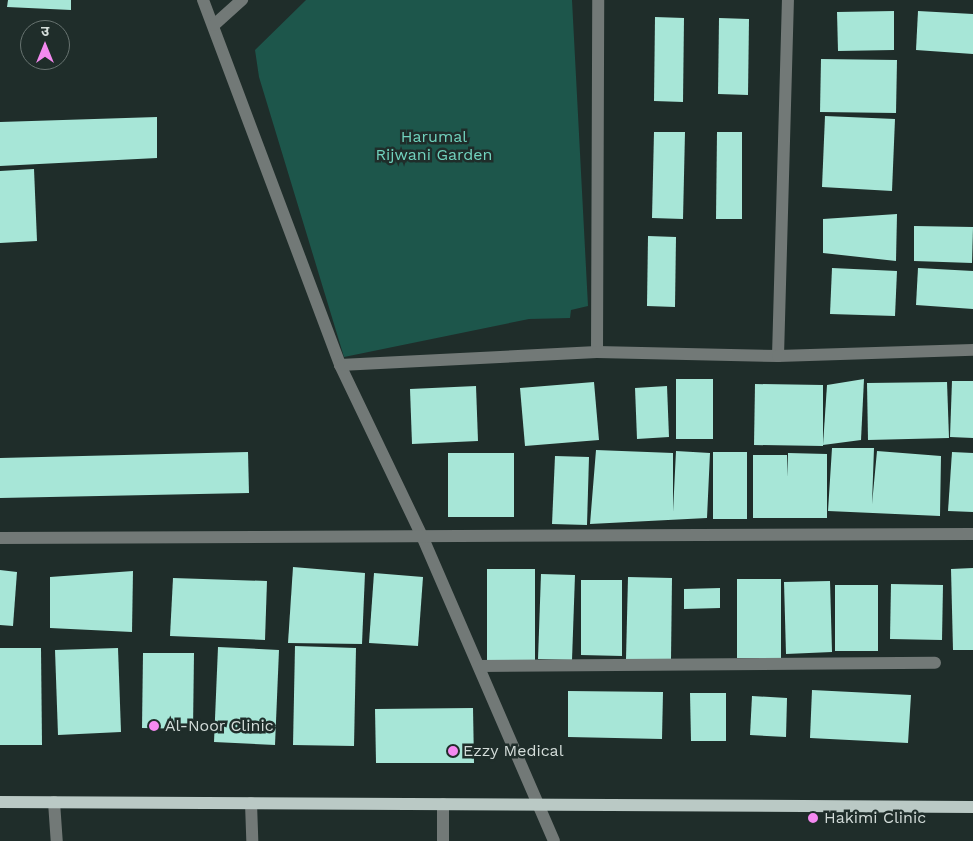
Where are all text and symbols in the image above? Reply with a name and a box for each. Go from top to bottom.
north arrow [20,20,70,70]
text: उ [41,23,49,39]
park label: Harumal Rijwani Garden [375,127,493,165]
place label: Al-Noor Clinic [165,716,274,736]
marker: Al-Noor Clinic [147,719,161,733]
place label: Ezzy Medical [463,741,564,761]
marker: Ezzy Medical [447,745,459,757]
place label: Hakimi Clinic [824,808,926,828]
marker: Hakimi Clinic [806,811,820,825]

